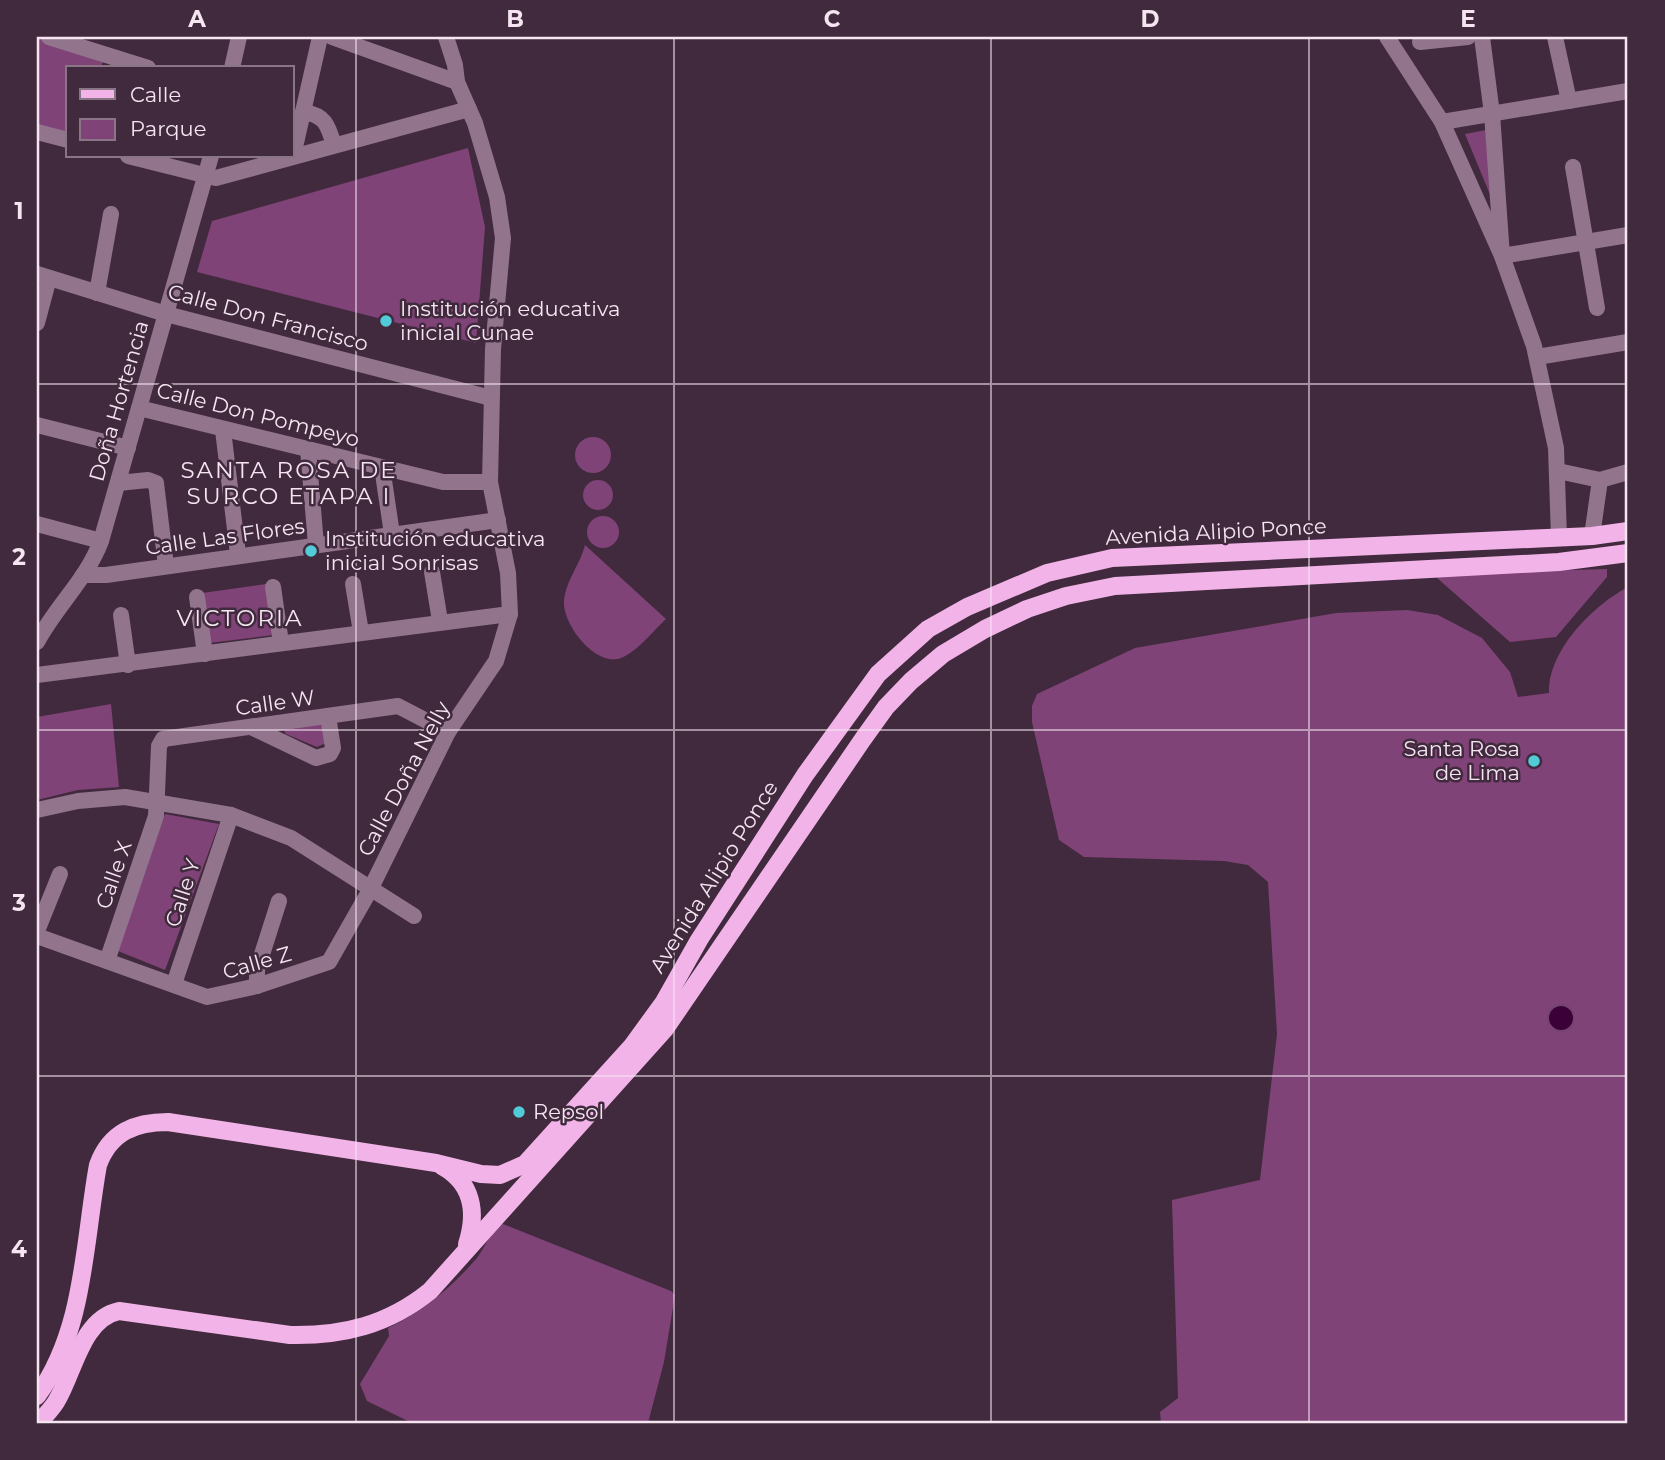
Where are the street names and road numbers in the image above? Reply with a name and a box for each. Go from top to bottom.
street label: Calle Don Francisco [165,279,371,356]
street label: Doña Hortencia [84,317,153,484]
street label: Calle Don Pompeyo [154,377,362,452]
street label: Calle Las Flores [144,513,306,560]
street label: Avenida Alipio Ponce [1105,513,1327,550]
street label: Calle W [234,685,316,720]
street label: Calle Doña Nelly [352,697,455,860]
street label: Avenida Alipio Ponce [644,776,783,977]
street label: Calle X [90,837,137,912]
street label: Calle Y [160,855,205,930]
street label: Calle Z [220,941,294,984]

